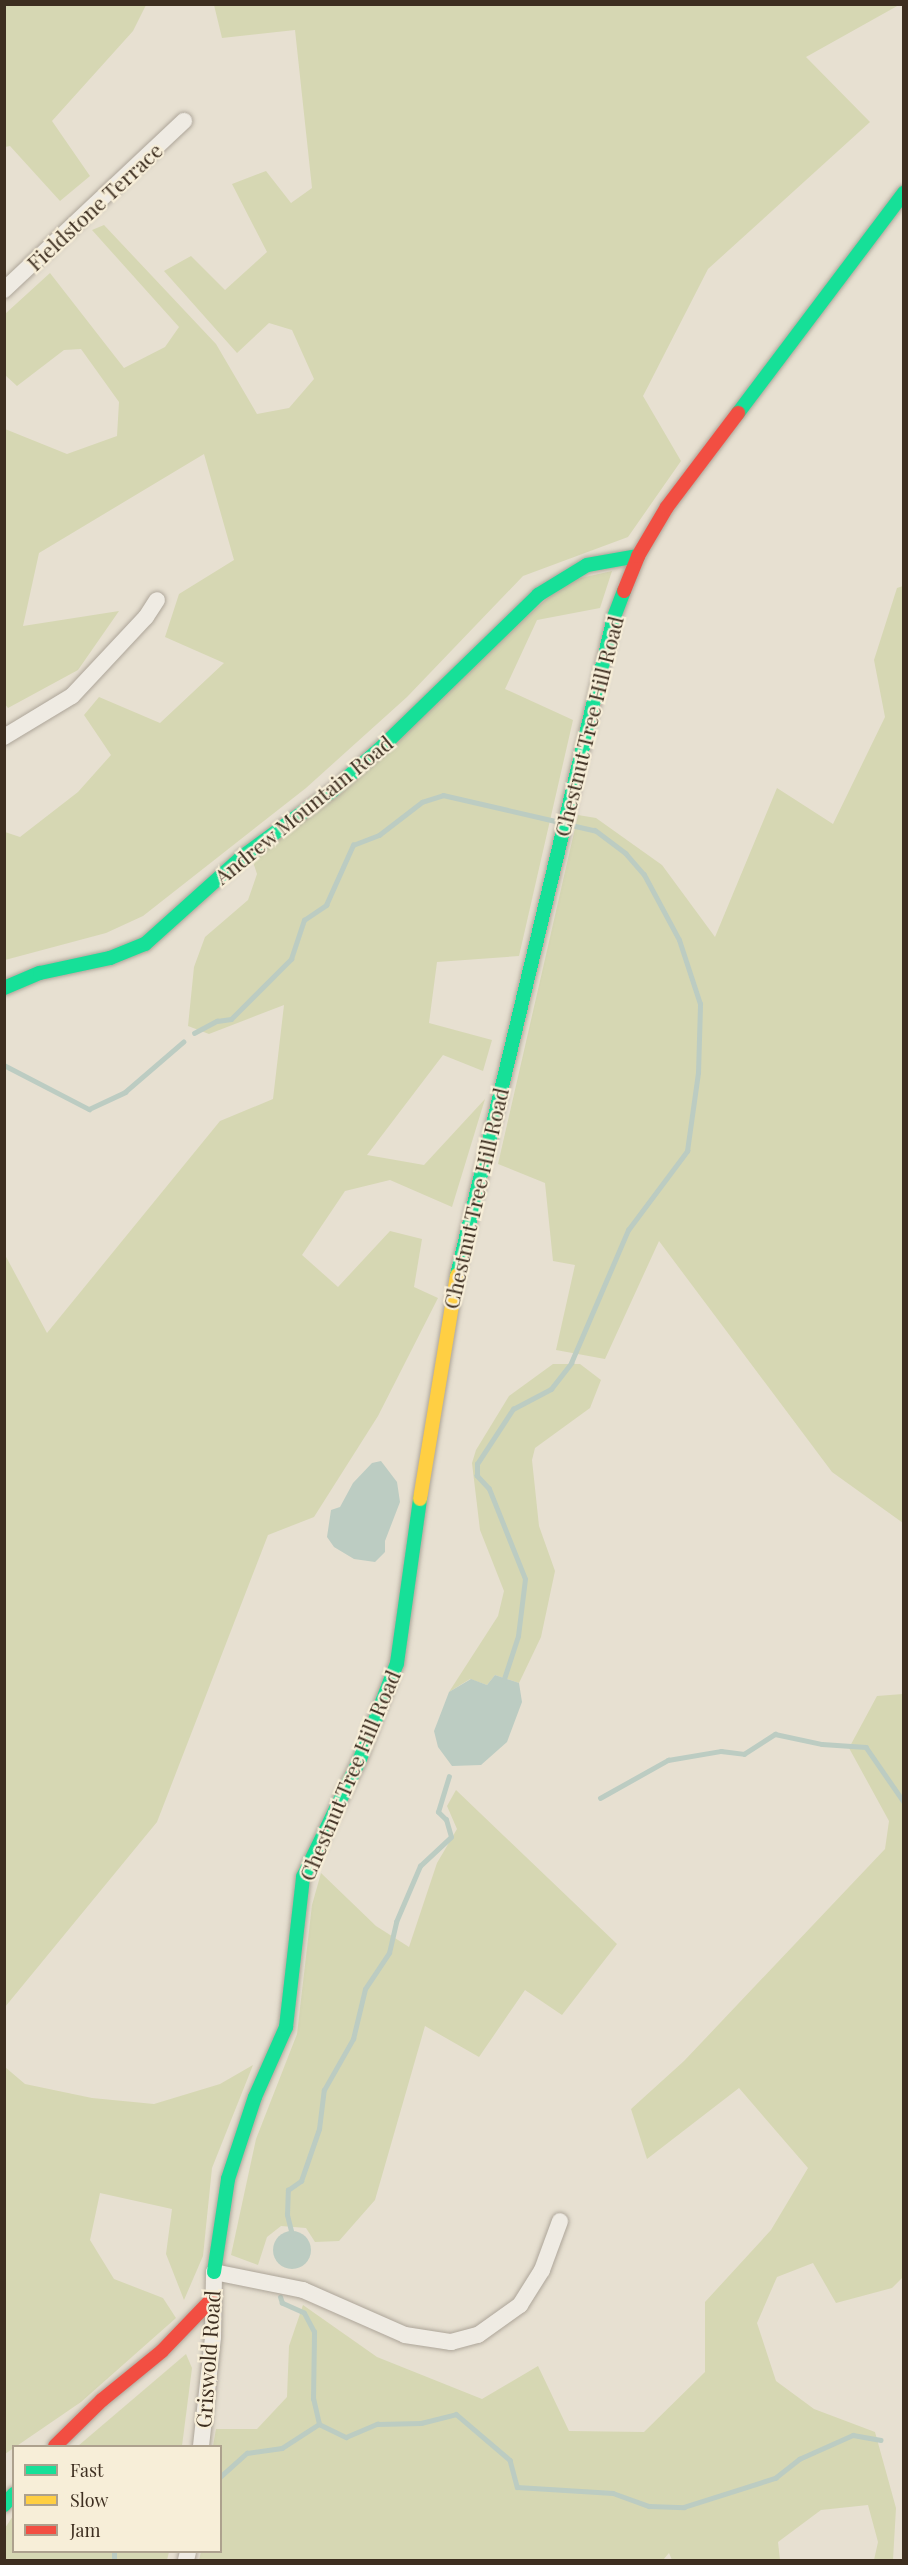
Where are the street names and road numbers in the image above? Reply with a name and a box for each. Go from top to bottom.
street label: Fieldstone Terrace [21,137,167,275]
street label: Chestnut Tree Hill Road [548,613,628,839]
street label: Andrew Mountain Road [209,729,397,889]
street label: Chestnut Tree Hill Road [437,1084,513,1312]
street label: Chestnut Tree Hill Road [293,1666,405,1884]
street label: Griswold Road [190,2289,224,2429]

